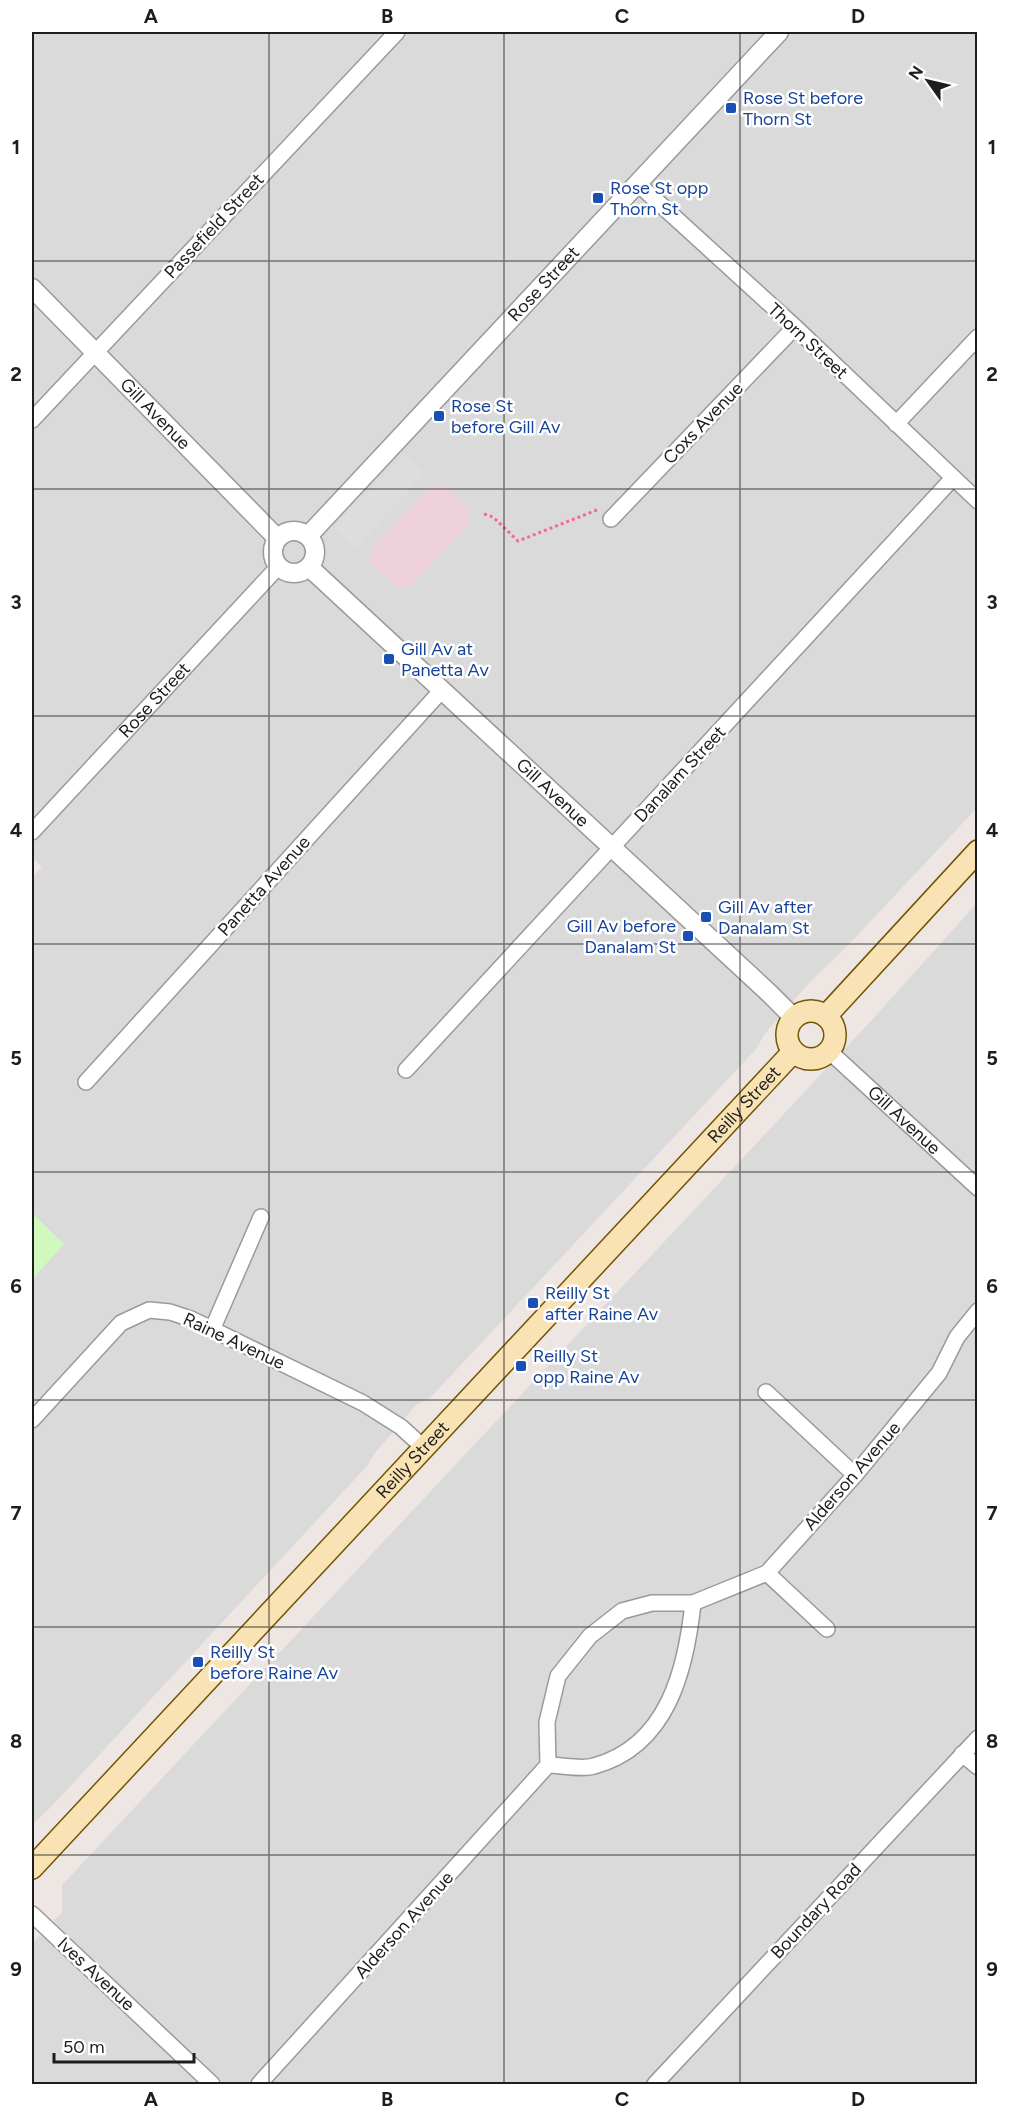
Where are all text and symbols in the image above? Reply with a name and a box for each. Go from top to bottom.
text: A [144,4,159,28]
text: B [381,4,393,28]
text: C [615,4,629,28]
text: D [851,4,865,28]
north arrow [898,51,958,111]
text: N [905,62,927,83]
place label: Rose St before Thorn St [743,87,863,130]
marker: Rose St before Thorn St [724,101,738,115]
text: 1 [12,135,20,159]
text: 1 [988,135,996,159]
street label: Passefield Street [160,169,269,283]
place label: Rose St opp Thorn St [610,177,708,220]
marker: Rose St opp Thorn St [591,191,605,205]
street label: Rose Street [503,242,584,326]
street label: Thorn Street [763,298,853,384]
text: 2 [10,362,22,386]
text: 2 [986,362,998,386]
street label: Gill Avenue [115,373,195,454]
street label: Coxs Avenue [658,377,748,469]
place label: Rose St before Gill Av [451,395,561,438]
marker: Rose St before Gill Av [432,409,446,423]
text: 3 [10,590,22,614]
text: 3 [986,590,998,614]
place label: Gill Av at Panetta Av [401,638,489,681]
marker: Gill Av at Panetta Av [382,652,396,666]
street label: Rose Street [114,658,195,742]
street label: Danalam Street [630,721,730,827]
street label: Gill Avenue [512,754,594,832]
text: 4 [10,818,23,842]
text: 4 [986,818,999,842]
street label: Panetta Avenue [213,831,315,941]
place label: Gill Av after Danalam St [718,896,813,939]
marker: Gill Av after Danalam St [699,910,713,924]
place label: Gill Av before Danalam St [567,915,676,958]
marker: Gill Av before Danalam St [681,929,695,943]
text: 5 [10,1046,22,1070]
text: 5 [986,1046,998,1070]
street label: Reilly Street [703,1061,785,1148]
street label: Gill Avenue [863,1081,945,1159]
text: 6 [10,1274,22,1298]
text: 6 [986,1274,998,1298]
place label: Reilly St after Raine Av [545,1282,659,1325]
marker: Reilly St after Raine Av [526,1296,540,1310]
street label: Raine Avenue [180,1308,289,1374]
place label: Reilly St opp Raine Av [533,1345,640,1388]
marker: Reilly St opp Raine Av [514,1359,528,1373]
street label: Reilly Street [371,1417,454,1503]
street label: Alderson Avenue [799,1417,905,1535]
text: 7 [10,1501,22,1525]
text: 7 [986,1501,998,1525]
place label: Reilly St before Raine Av [210,1641,339,1684]
marker: Reilly St before Raine Av [191,1655,205,1669]
text: 8 [10,1729,22,1753]
text: 8 [986,1729,998,1753]
street label: Boundary Road [766,1859,866,1963]
street label: Alderson Avenue [350,1867,458,1983]
street label: Ives Avenue [53,1933,139,2015]
text: 9 [10,1957,22,1981]
text: 9 [986,1957,998,1981]
scale bar [54,2026,194,2064]
text: 50 m [63,2036,105,2058]
text: A [144,2087,159,2111]
text: B [381,2087,393,2111]
text: C [615,2087,629,2111]
text: D [851,2087,865,2111]

